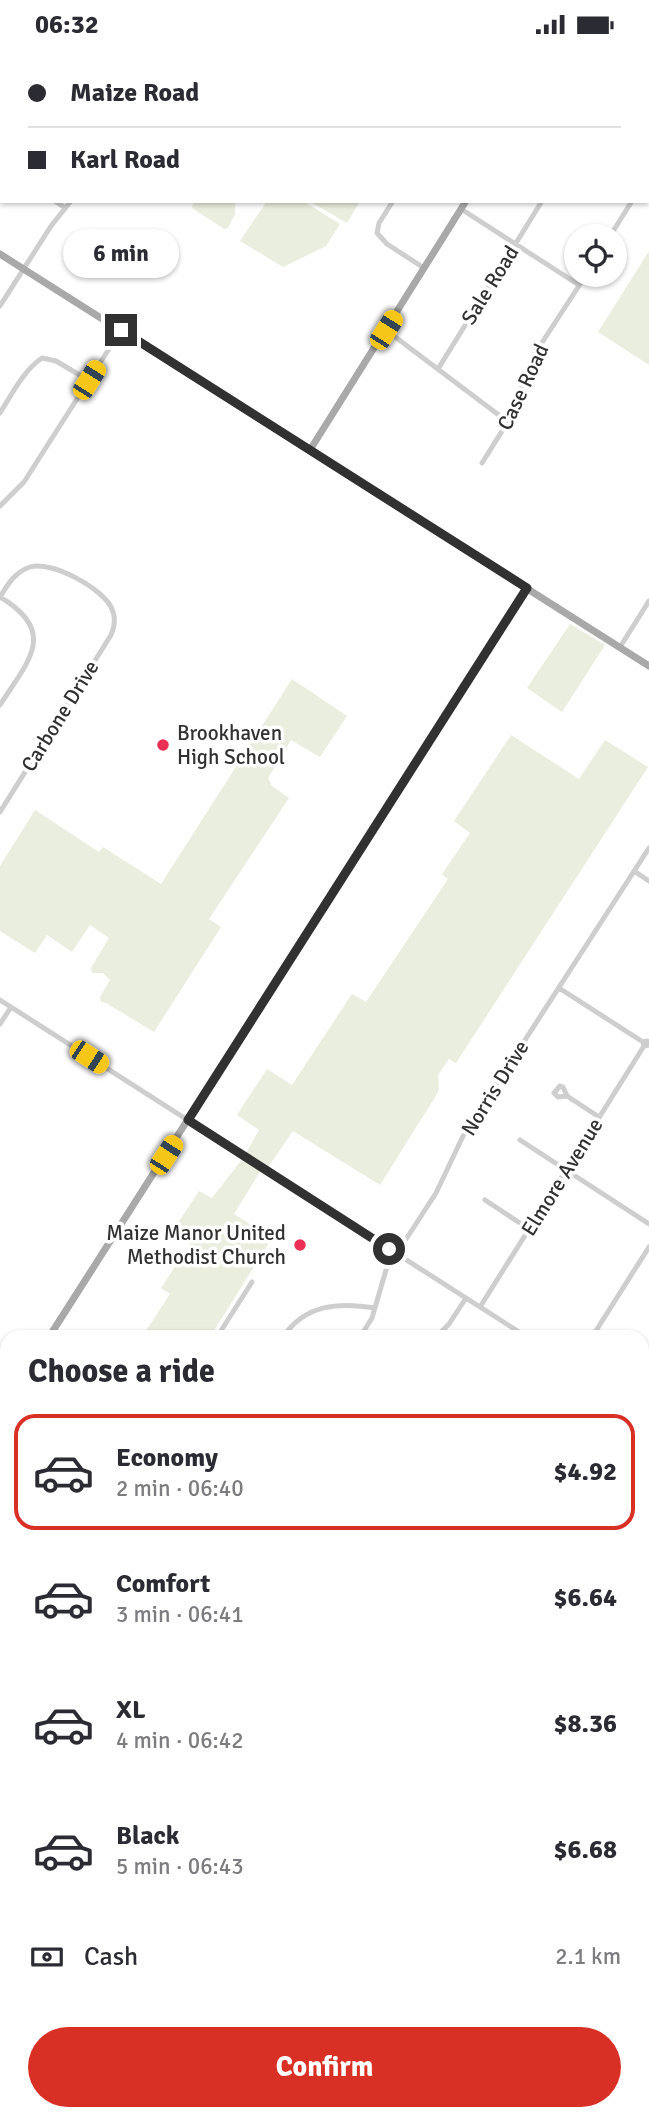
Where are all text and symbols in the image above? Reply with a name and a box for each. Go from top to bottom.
text: 06:32 [35,9,99,41]
text: Maize Road [70,77,199,109]
text: Karl Road [70,144,180,176]
map controls [564,224,627,287]
button: locate [564,224,627,287]
callout: 6 min [63,229,179,278]
text: 6 min [93,239,149,268]
street label: Sale Road [456,241,524,329]
car [366,307,407,353]
route end [105,314,137,346]
street label: Case Road [492,340,554,434]
car [69,357,110,403]
street label: Carbone Drive [15,655,105,777]
place label: Brookhaven High School [177,720,285,770]
marker: Brookhaven High School [155,737,171,753]
street label: Norris Drive [455,1036,535,1140]
car [66,1037,113,1077]
street label: Elmore Avenue [516,1113,608,1241]
car [146,1132,187,1178]
place label: Maize Manor United Methodist Church [106,1220,286,1270]
route start [373,1233,405,1265]
marker: Maize Manor United Methodist Church [292,1237,308,1253]
text: Choose a ride [28,1352,215,1391]
icon: car [32,1441,95,1504]
text: Economy [116,1442,218,1474]
text: $4.92 [553,1456,617,1488]
text: 2 min · 06:40 [116,1474,244,1503]
icon: car [32,1567,95,1630]
text: Comfort [116,1568,210,1600]
text: $6.64 [553,1582,617,1614]
text: 3 min · 06:41 [116,1600,244,1629]
icon: car [32,1693,95,1756]
text: XL [116,1694,146,1726]
text: $8.36 [553,1708,617,1740]
text: 4 min · 06:42 [116,1726,244,1755]
icon: car [32,1819,95,1882]
text: Black [116,1820,179,1852]
text: $6.68 [553,1834,617,1866]
text: 5 min · 06:43 [116,1852,244,1881]
icon: cash [28,1938,66,1976]
text: Cash [84,1941,138,1973]
text: 2.1 km [555,1942,621,1971]
button: Confirm [28,2027,621,2107]

